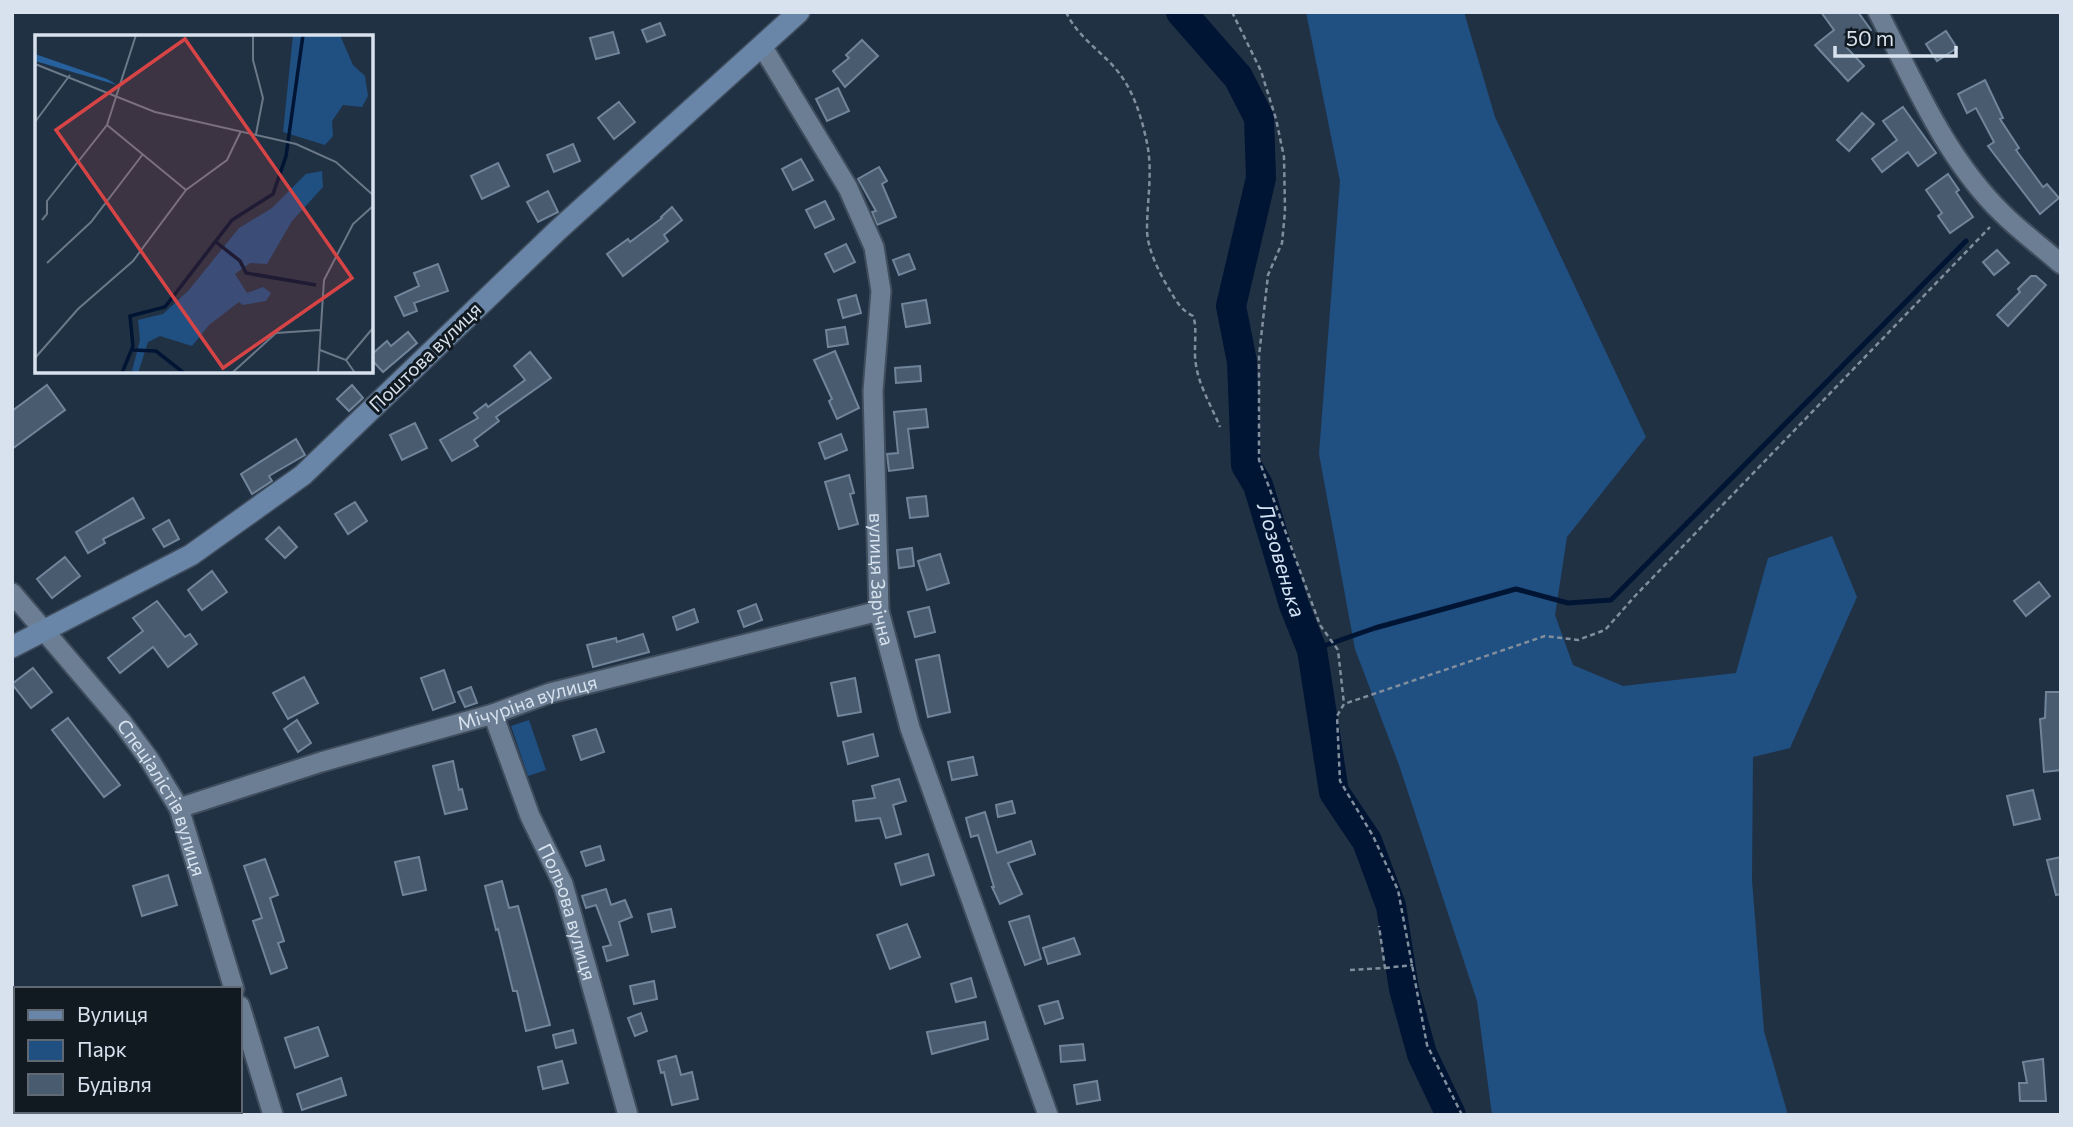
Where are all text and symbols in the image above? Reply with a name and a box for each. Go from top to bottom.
scale bar [1835,14,1956,58]
text: 50 m [1846,25,1894,50]
inset map [35,35,373,373]
street label: Поштова вулиця [364,297,486,416]
water label: Лозовенька [1253,499,1312,621]
street label: вулиця Зарічна [865,513,900,648]
street label: Мічуріна вулиця [455,670,599,734]
street label: Спеціалістів вулиця [112,714,211,879]
street label: Польова вулиця [534,839,602,983]
legend [14,987,242,1113]
text: Вулиця [77,1001,148,1026]
text: Парк [77,1036,127,1061]
text: Будівля [77,1071,152,1096]

